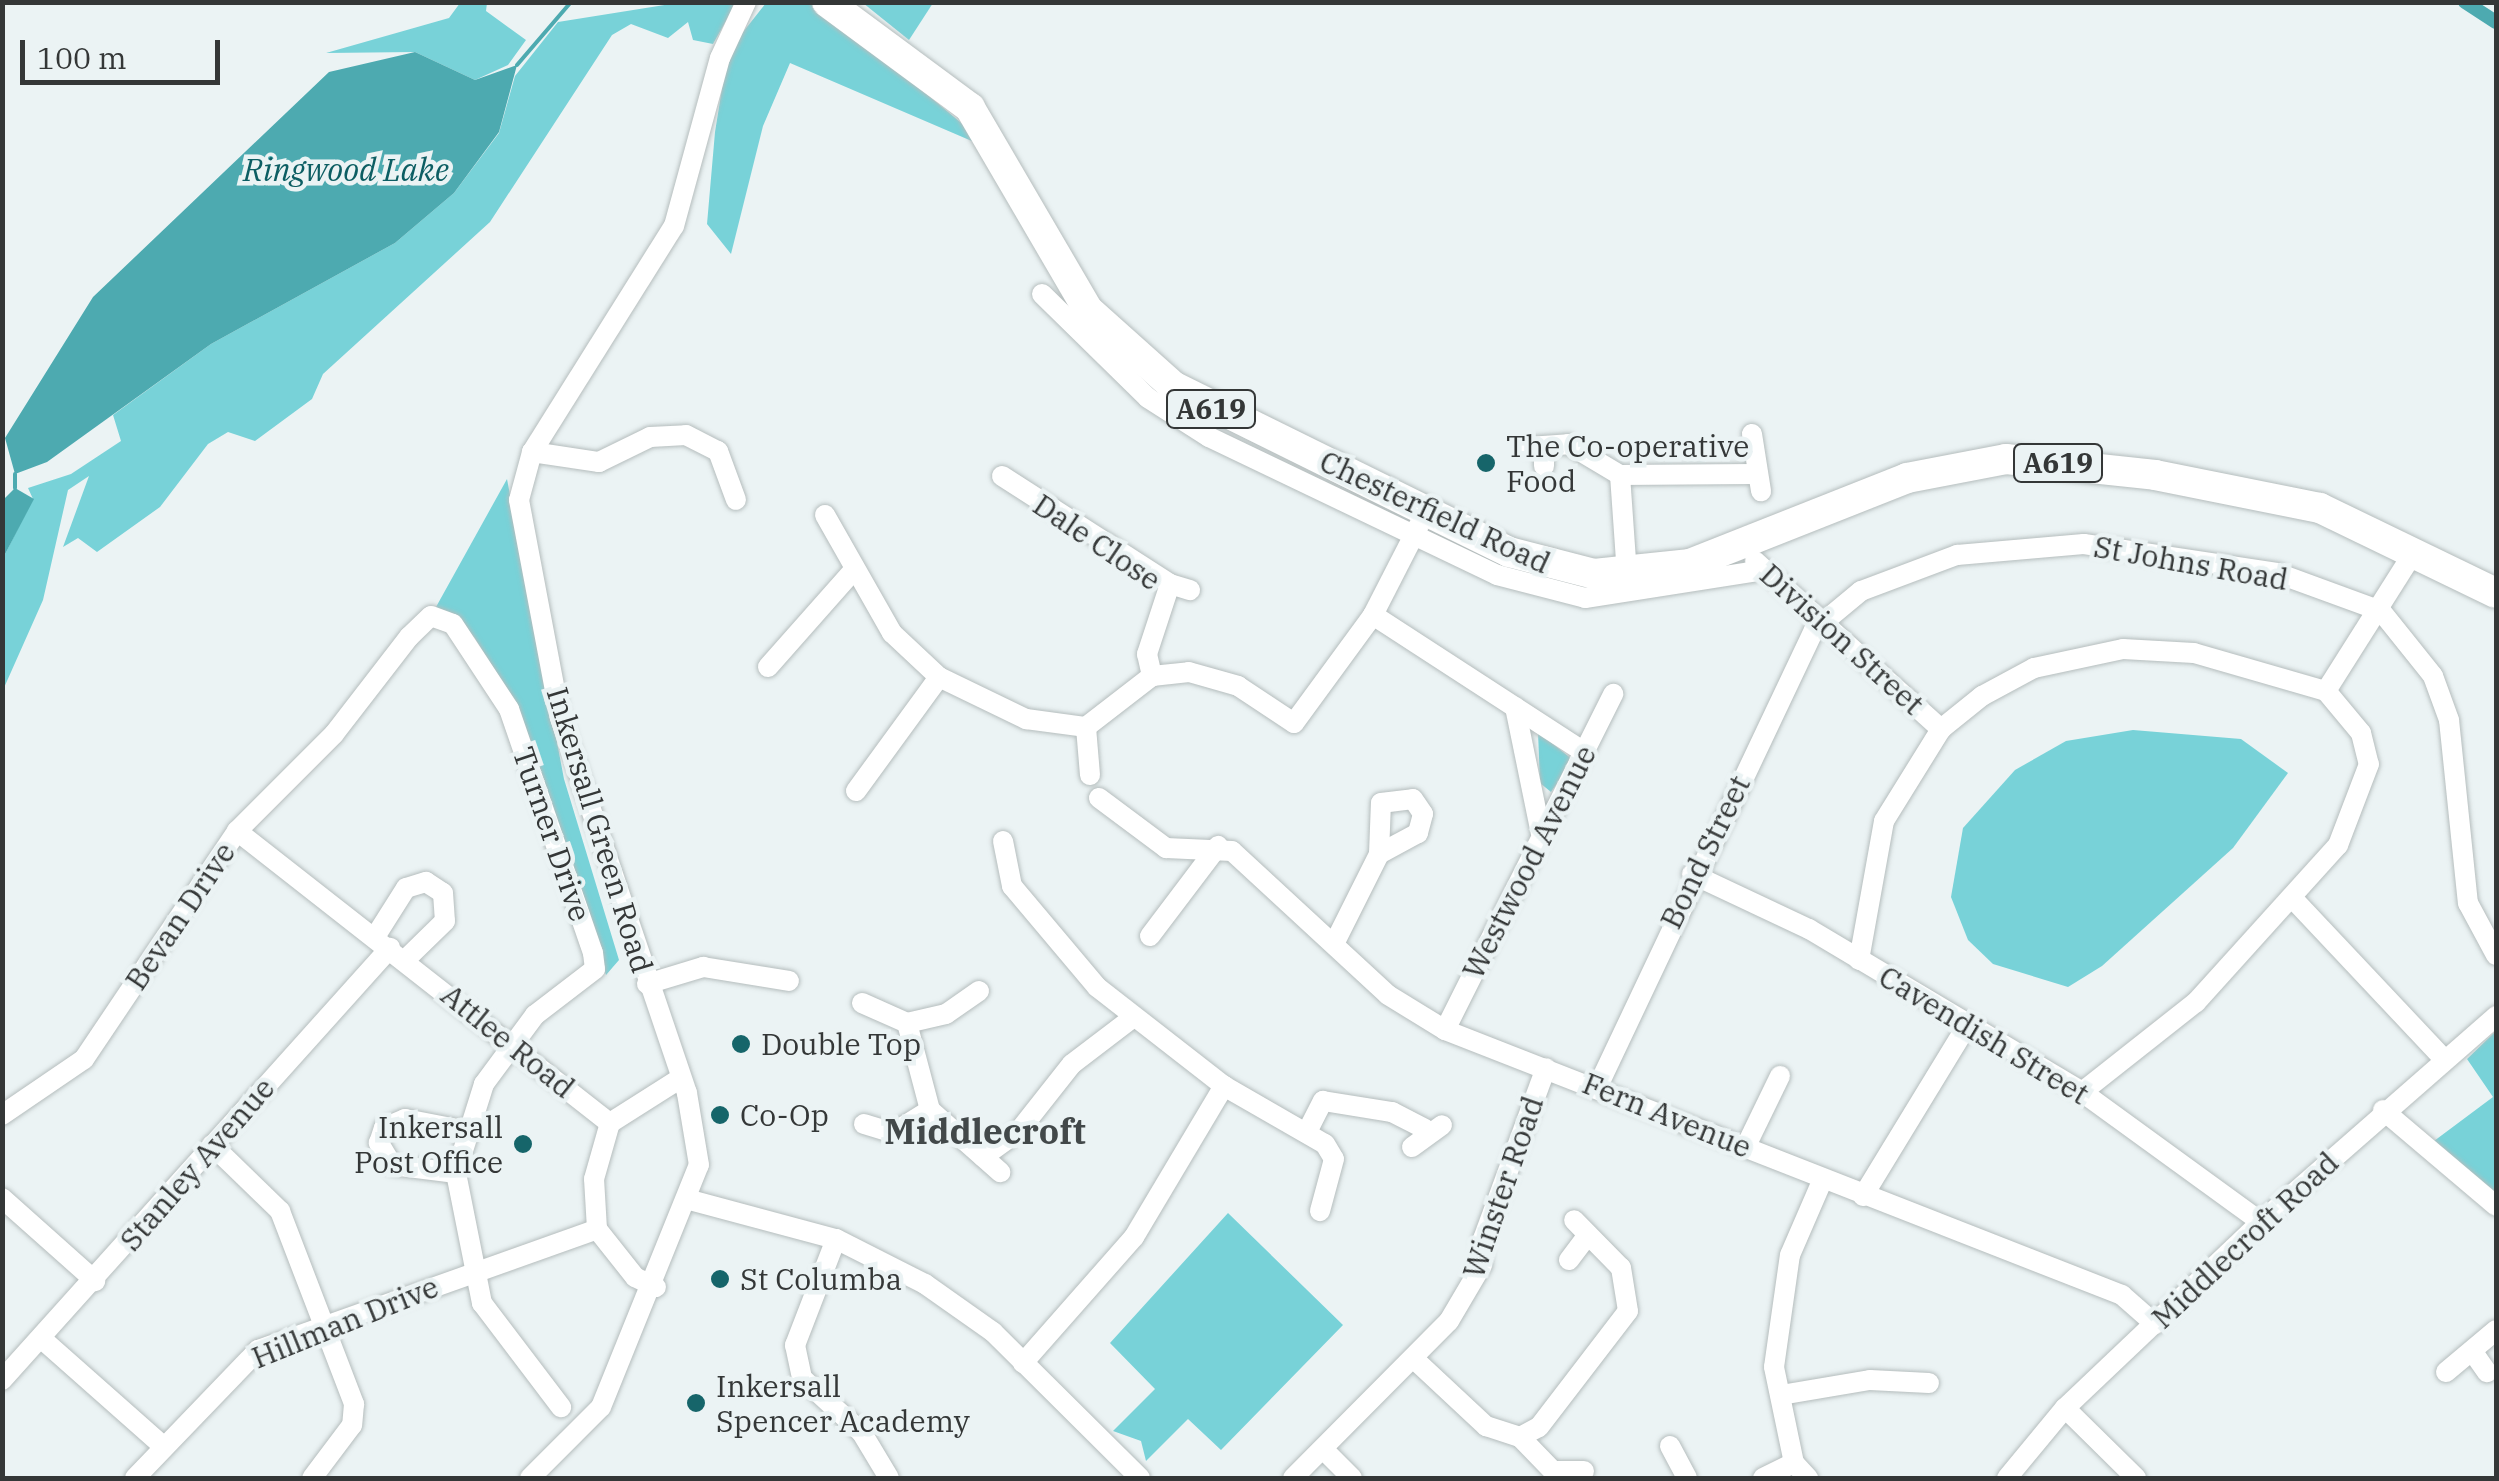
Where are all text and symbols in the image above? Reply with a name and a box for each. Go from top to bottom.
scale bar [25,20,225,82]
text: 100 m [37,38,127,77]
water label: Ringwood Lake [243,150,449,188]
road number: A619 [1166,386,1256,432]
place label: The Co-operative Food [1506,428,1749,498]
road number: A619 [2013,440,2103,486]
street label: Chesterfield Road [1314,443,1556,581]
marker: The Co-operative Food [1475,452,1497,474]
street label: Dale Close [1027,486,1167,598]
street label: St Johns Road [2091,528,2291,598]
street label: Division Street [1753,556,1931,722]
street label: Inkersall Green Road [539,683,661,977]
street label: Westwood Avenue [1455,739,1603,985]
street label: Turner Drive [505,742,599,926]
street label: Bond Street [1653,770,1757,934]
street label: Bevan Drive [118,835,242,997]
street label: Cavendish Street [1873,958,2095,1112]
street label: Attlee Road [434,976,582,1106]
place label: Double Top [761,1026,921,1062]
marker: Double Top [730,1033,752,1055]
street label: Fern Avenue [1577,1065,1757,1165]
street label: Stanley Avenue [112,1070,282,1258]
street label: Winster Road [1455,1091,1551,1283]
place label: Co-Op [740,1097,829,1133]
marker: Co-Op [709,1104,731,1126]
place label: Inkersall Post Office [354,1109,503,1180]
district label: Middlecroft [884,1110,1086,1152]
marker: Inkersall Post Office [512,1133,534,1155]
street label: Middlecroft Road [2144,1144,2346,1336]
place label: St Columba [740,1261,902,1297]
street label: Hillman Drive [247,1268,443,1376]
marker: St Columba [709,1268,731,1290]
place label: Inkersall Spencer Academy [716,1368,970,1438]
marker: Inkersall Spencer Academy [685,1392,707,1414]

